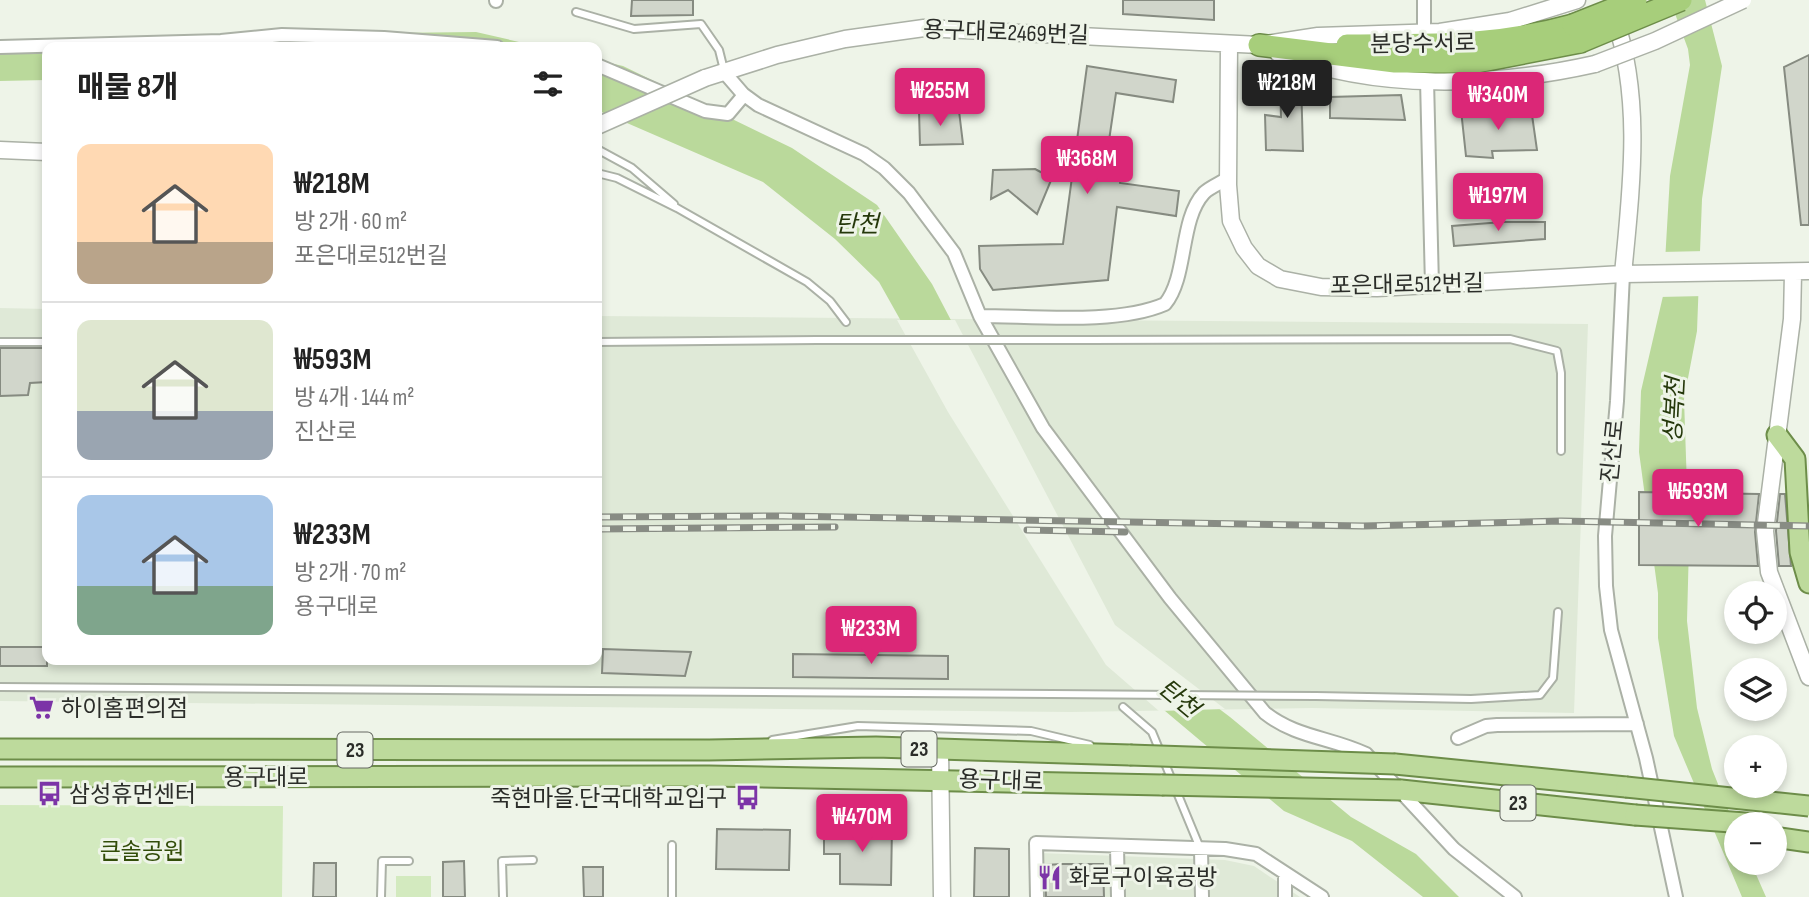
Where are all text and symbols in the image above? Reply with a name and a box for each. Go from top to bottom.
street label: 용구대로2469번길 [923,16,1089,50]
street label: 분당수서로 [1370,29,1476,59]
pin: ₩218M [1238,60,1336,120]
icon: filters [529,65,567,103]
pin: ₩255M [891,68,989,128]
text: ₩218M [1258,69,1316,97]
text: 매물 8개 [77,70,179,106]
pin: ₩340M [1449,72,1547,132]
text: ₩255M [911,77,969,105]
text: ₩340M [1468,81,1528,109]
pin: ₩368M [1038,136,1136,196]
text: ₩368M [1057,145,1117,173]
text: ₩218M [294,166,370,202]
icon: home [133,172,217,256]
pin: ₩197M [1449,174,1547,233]
text: ₩197M [1469,182,1527,210]
text: 방 2개 · 60 m² [294,208,407,236]
water label: 탄천 [835,210,882,239]
text: 포은대로512번길 [294,242,448,270]
street label: 포은대로512번길 [1330,270,1484,300]
text: ₩593M [294,342,372,378]
icon: home [133,348,217,432]
water label: 성복천 [1658,373,1691,444]
text: 방 4개 · 144 m² [294,384,414,412]
text: 진산로 [294,418,357,446]
street label: 진산로 [1596,418,1630,484]
pin: ₩593M [1649,470,1747,529]
text: ₩593M [1668,478,1728,506]
text: ₩233M [294,517,371,553]
icon: home [133,523,217,607]
text: 방 2개 · 70 m² [294,559,406,587]
map controls [1724,581,1787,875]
button: locate [1724,581,1787,644]
text: 용구대로 [294,593,379,621]
pin: ₩233M [822,606,920,666]
text: ₩233M [842,615,900,643]
button: layers [1724,658,1787,721]
water label: 탄천 [1152,673,1207,726]
supermarket icon: 하이홈편의점 [27,694,55,722]
place label: 하이홈편의점 [61,695,188,723]
road number: 23 [338,732,372,768]
road number: 23 [902,732,936,766]
button: + [1724,735,1787,798]
street label: 용구대로 [224,764,308,792]
street label: 용구대로 [958,766,1044,796]
bus stop icon: 삼성휴먼센터 [35,780,63,808]
place label: 삼성휴먼센터 [69,781,196,809]
bus stop icon: 죽현마을.단국대학교입구 [733,784,761,812]
place label: 죽현마을.단국대학교입구 [490,785,727,813]
road number: 23 [1500,786,1536,820]
pin: ₩470M [813,794,911,854]
text: ₩470M [832,803,892,831]
button: − [1724,812,1787,875]
park label: 큰솔공원 [100,838,184,866]
restaurant icon: 화로구이육공방 [1035,863,1063,891]
place label: 화로구이육공방 [1069,864,1217,892]

